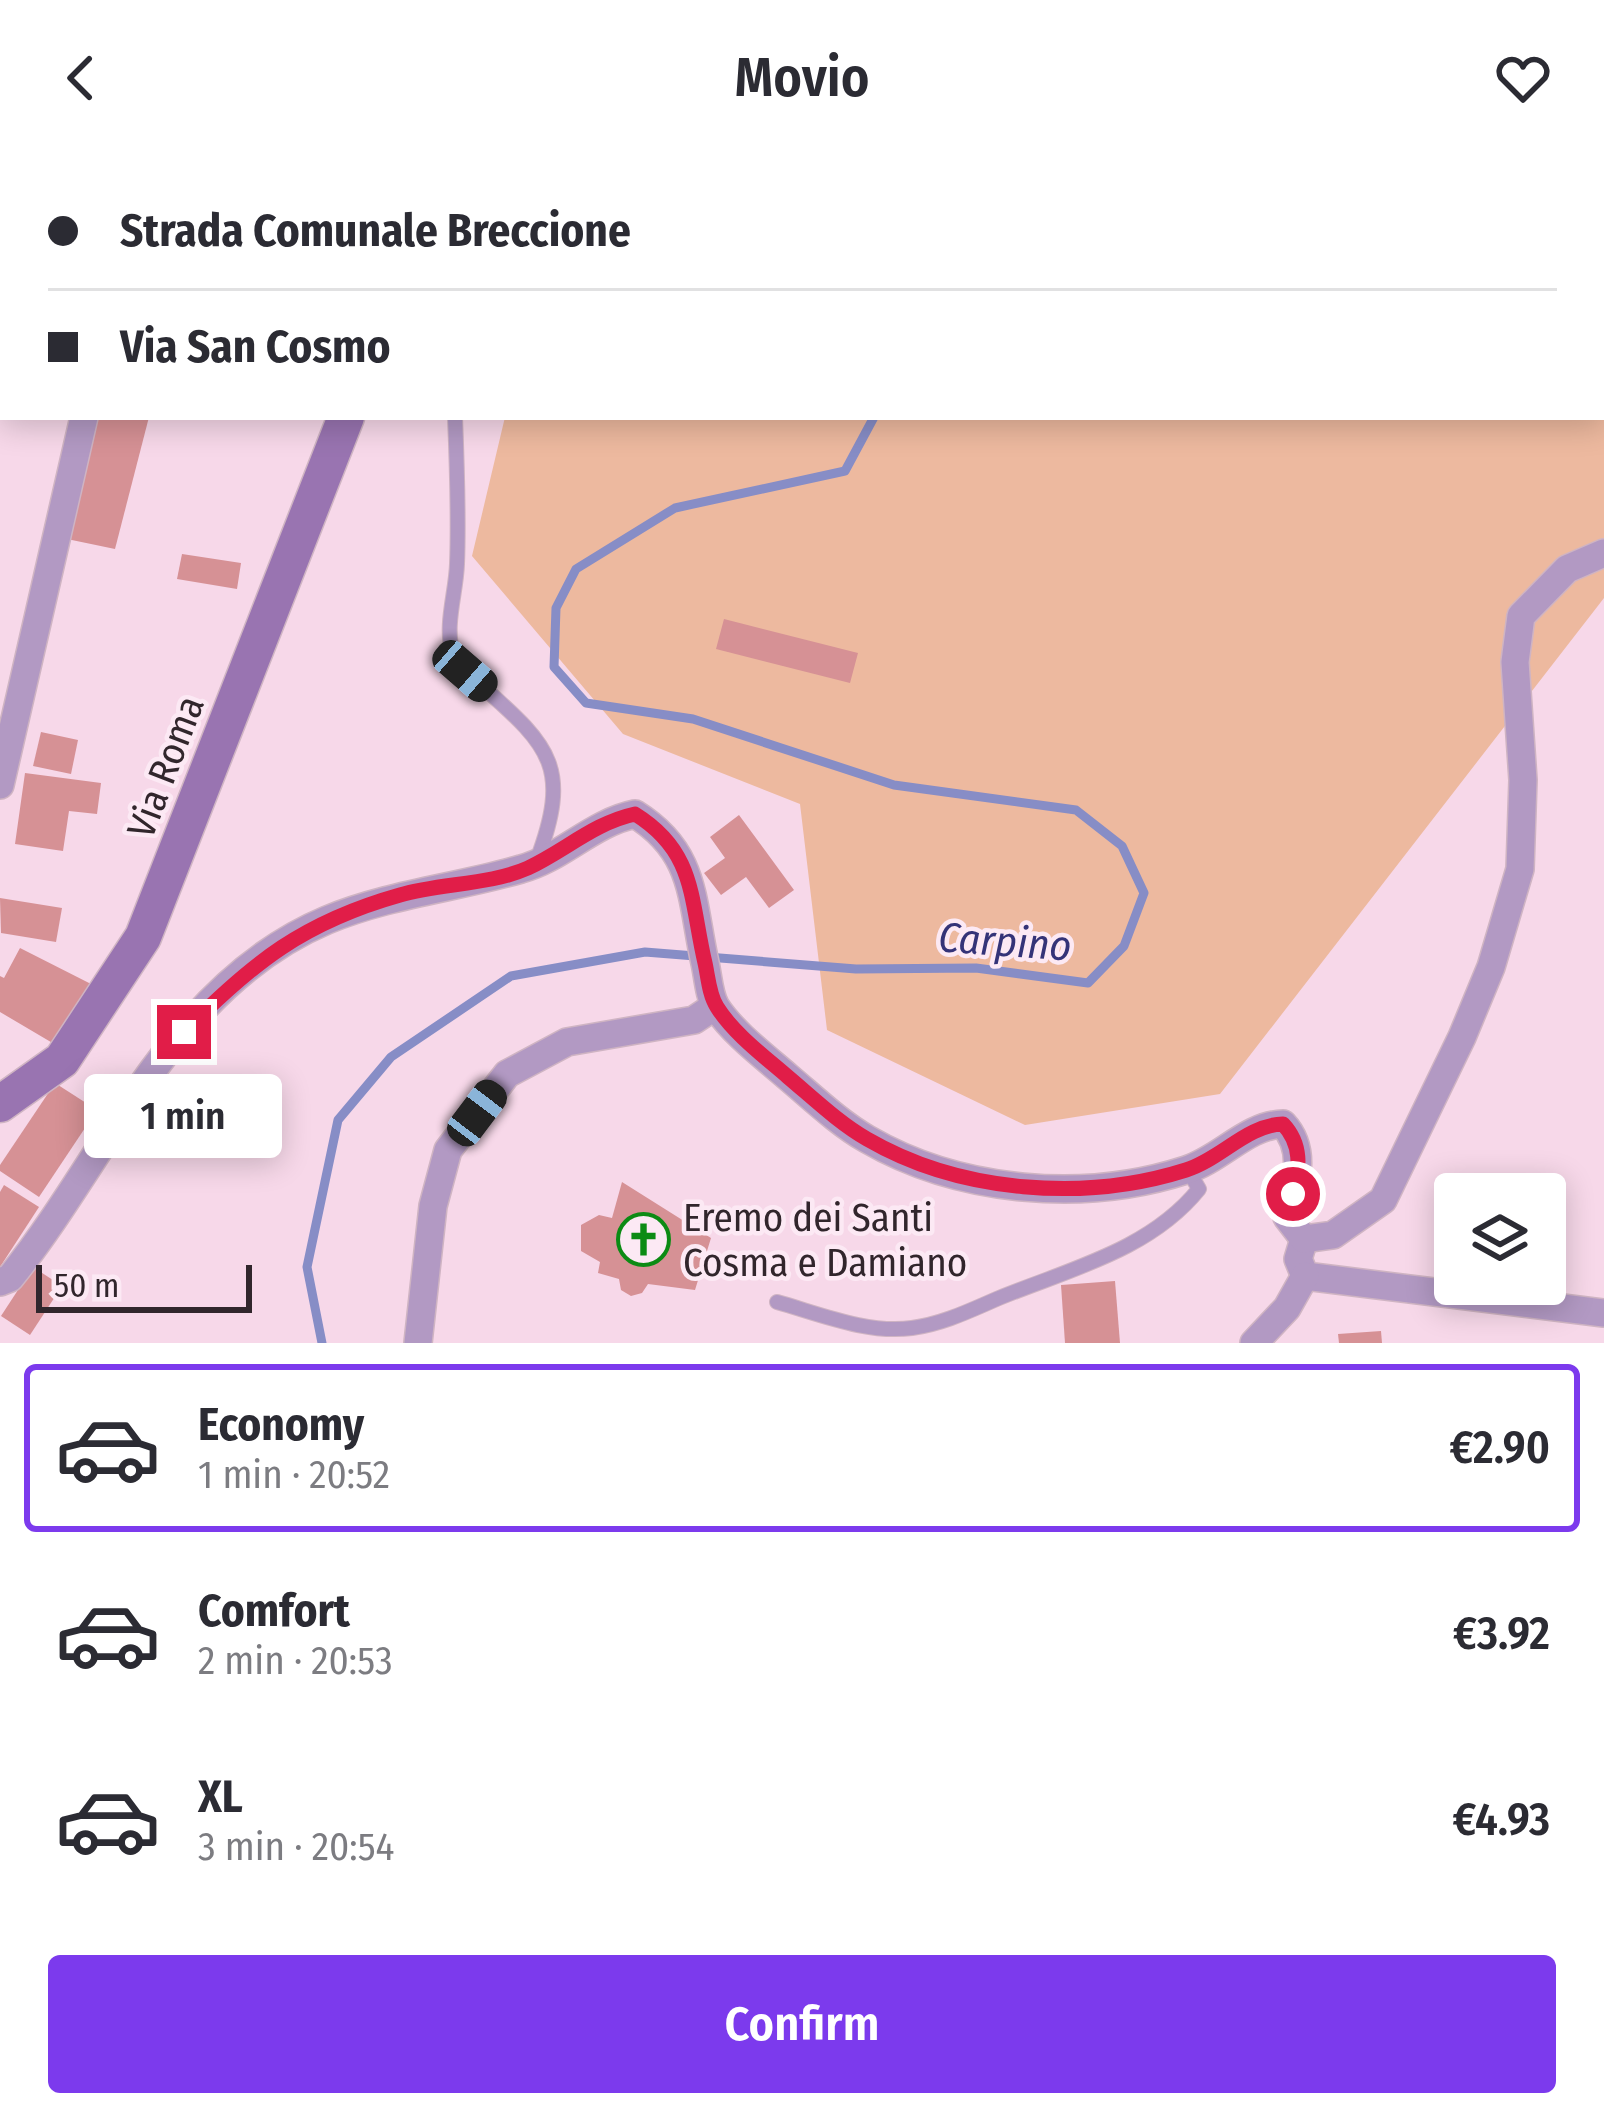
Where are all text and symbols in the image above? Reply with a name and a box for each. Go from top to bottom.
icon: back [48,45,114,111]
icon: heart [1490,45,1556,111]
text: Movio [735,46,870,110]
text: Strada Comunale Breccione [120,204,631,258]
text: Via San Cosmo [120,320,390,374]
car [426,634,504,708]
street label: Via Roma [118,690,214,844]
water label: Carpino [937,912,1073,972]
route end [157,1005,211,1059]
car [441,1073,513,1153]
callout: 1 min [85,1074,283,1158]
text: 1 min [141,1093,225,1139]
route start [1266,1167,1320,1221]
map controls [1434,1173,1566,1305]
button: layers [1434,1173,1566,1305]
place label: Eremo dei Santi Cosma e Damiano [683,1195,967,1286]
church icon: Eremo dei Santi Cosma e Damiano [616,1212,672,1268]
scale bar [36,1259,252,1312]
text: 50 m [54,1266,119,1306]
icon: car [54,1394,162,1502]
text: Economy [198,1398,364,1452]
text: €2.90 [1450,1421,1550,1475]
text: 1 min · 20:52 [198,1452,390,1498]
icon: car [54,1580,162,1688]
text: Comfort [198,1584,350,1638]
text: €3.92 [1453,1607,1550,1661]
text: 2 min · 20:53 [198,1638,393,1684]
icon: car [54,1766,162,1874]
text: XL [198,1770,243,1824]
text: €4.93 [1453,1793,1550,1847]
text: 3 min · 20:54 [198,1824,394,1870]
button: Confirm [48,1955,1556,2093]

